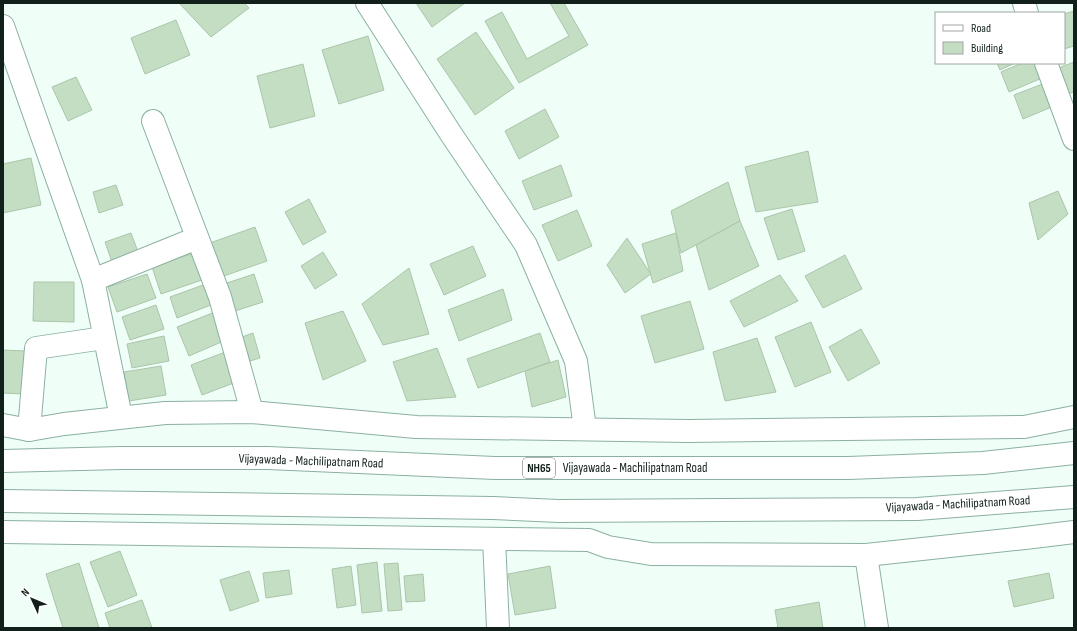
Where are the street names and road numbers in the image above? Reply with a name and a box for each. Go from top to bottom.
street label: Vijayawada - Machilipatnam Road [238,450,384,472]
road number: NH65 [523,458,555,478]
street label: Vijayawada - Machilipatnam Road [563,460,707,476]
street label: Vijayawada - Machilipatnam Road [885,492,1031,516]

